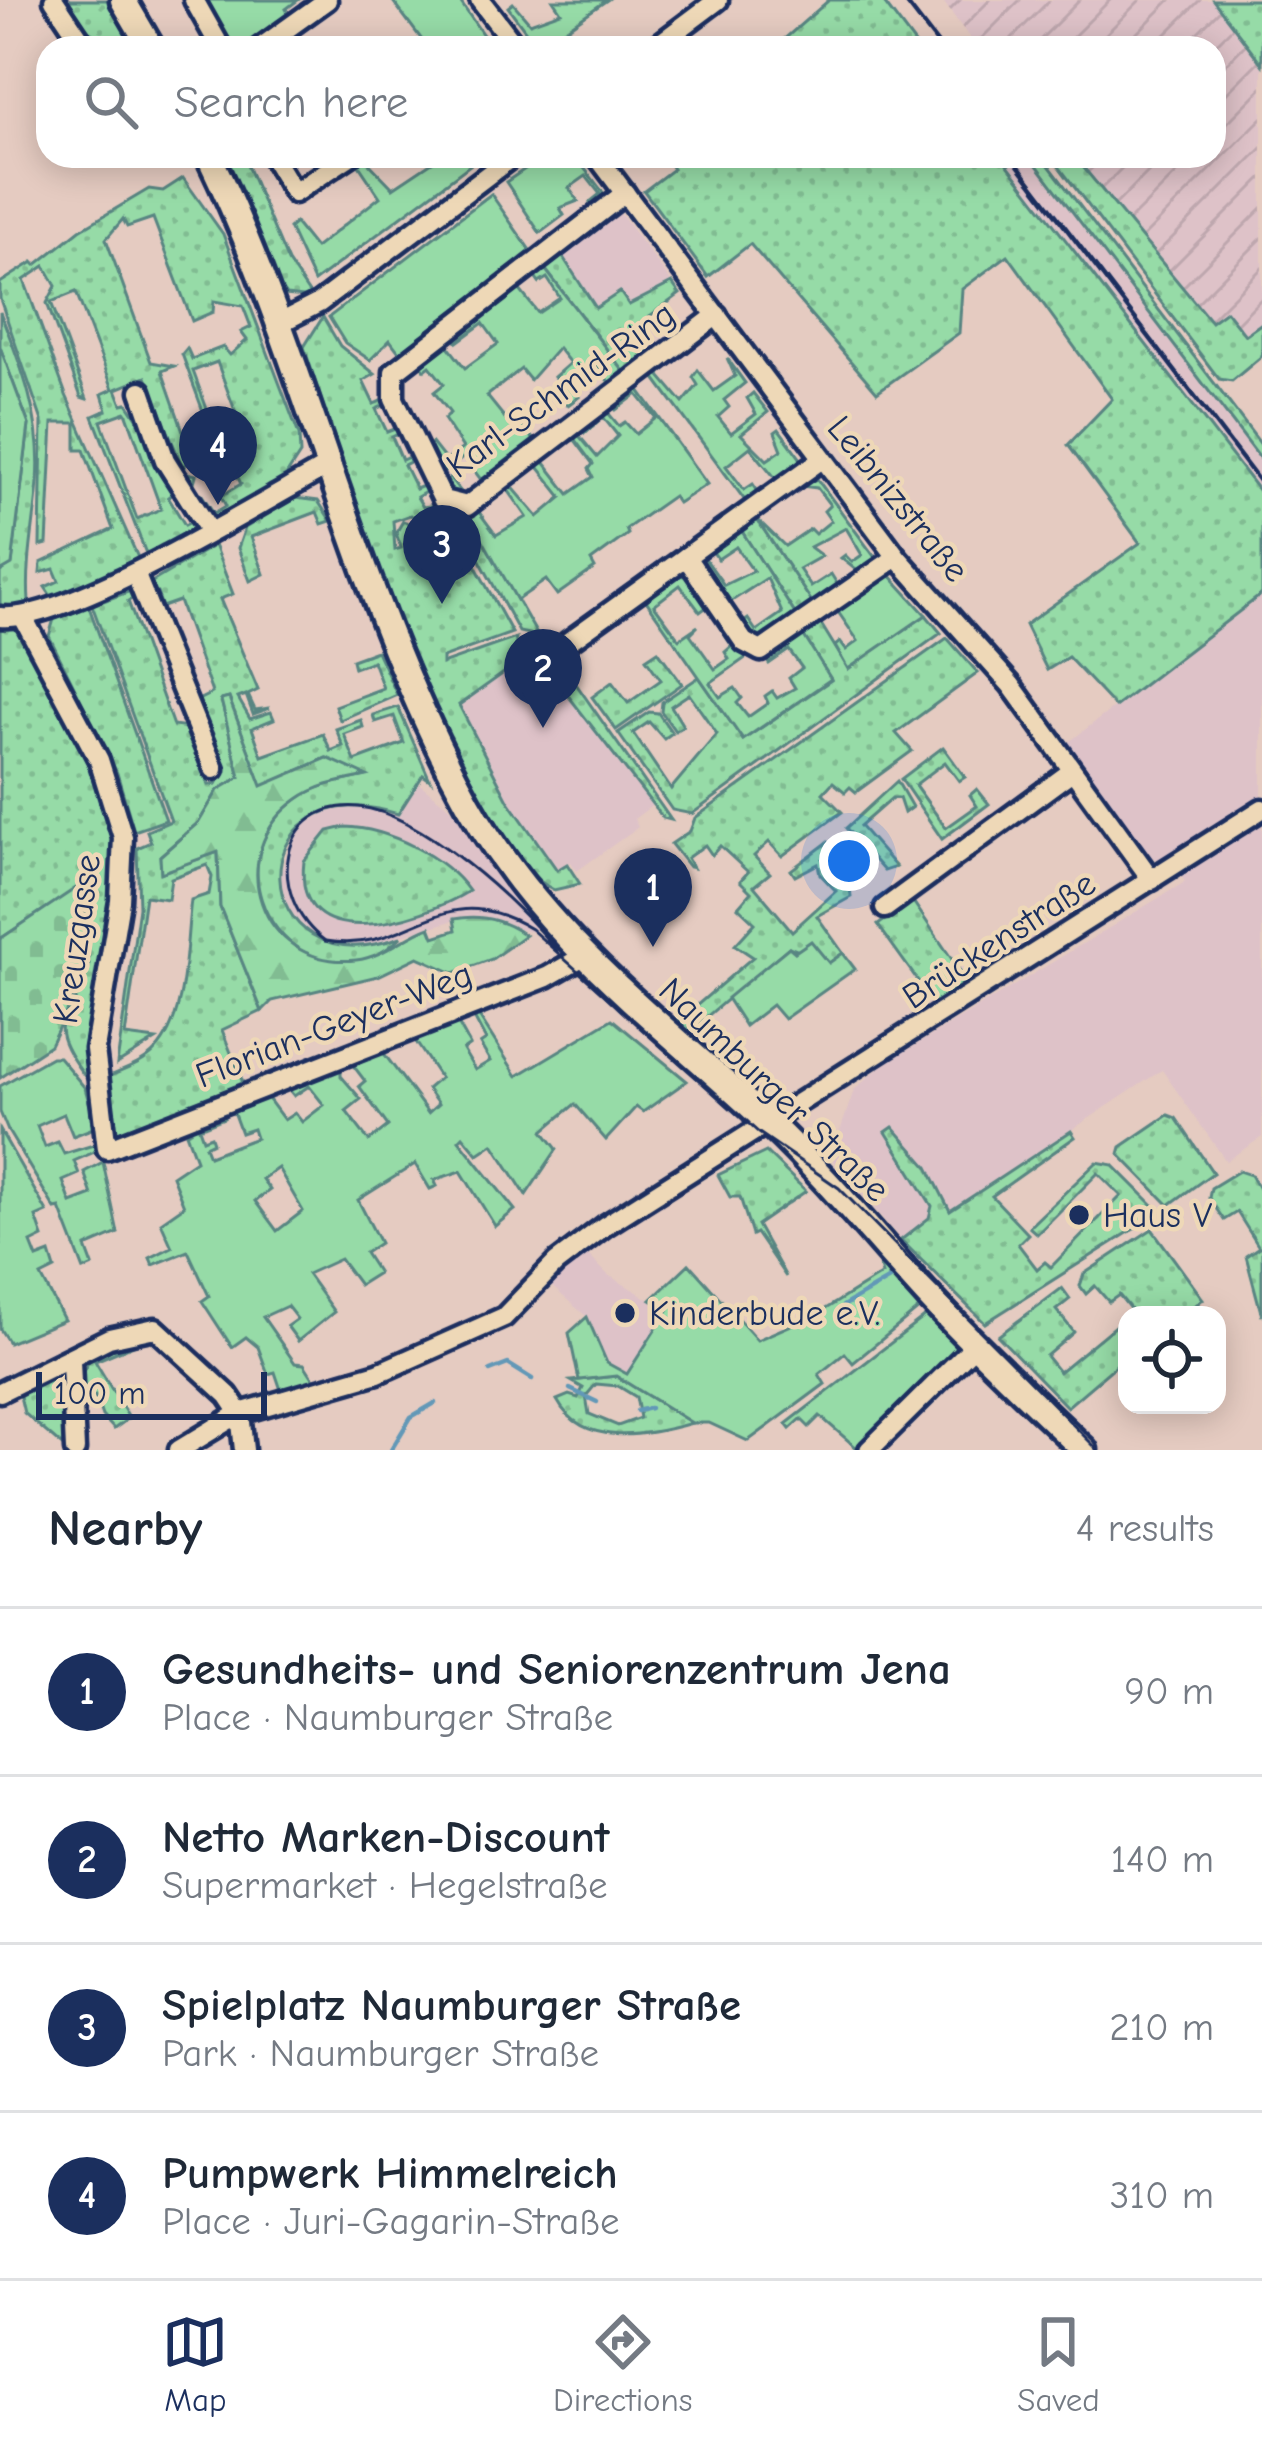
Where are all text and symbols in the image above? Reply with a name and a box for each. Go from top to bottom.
search box [36,36,1226,168]
icon: search [78,69,144,135]
text: Search here [174,76,408,128]
street label: Karl-Schmid-Ring [439,293,683,487]
pin: 4 [179,406,257,505]
street label: Leibnizstraße [819,408,977,590]
pin: 3 [403,505,481,604]
pin: 2 [504,629,582,728]
your location [819,831,879,891]
pin: 1 [614,848,692,947]
street label: Kreuzgasse [45,852,109,1026]
street label: Brückenstraße [895,863,1103,1017]
street label: Florian-Geyer-Weg [190,953,478,1097]
street label: Naumburger Straße [650,970,898,1210]
place label: Haus V [1103,1195,1213,1236]
marker: Haus V [1066,1202,1092,1228]
place label: Kinderbude e.V. [649,1293,880,1334]
marker: Kinderbude e.V. [612,1300,638,1326]
map controls [1118,1306,1226,1414]
button: locate [1118,1306,1226,1414]
scale bar [36,1366,267,1419]
text: 100 m [54,1374,146,1412]
text: Nearby [48,1499,202,1558]
text: 4 results [1076,1506,1214,1551]
text: Gesundheits- und Seniorenzentrum Jena [162,1643,951,1695]
text: 1 [79,1669,95,1714]
text: 90 m [1124,1669,1214,1714]
text: Place · Naumburger Straße [162,1695,613,1740]
text: Netto Marken-Discount [162,1811,610,1863]
text: 2 [77,1837,97,1882]
text: 140 m [1111,1837,1214,1882]
text: Supermarket · Hegelstraße [162,1863,608,1908]
text: Spielplatz Naumburger Straße [162,1979,741,2031]
text: 3 [77,2005,97,2050]
text: 210 m [1109,2005,1214,2050]
text: Park · Naumburger Straße [162,2031,599,2076]
text: Pumpwerk Himmelreich [162,2147,618,2199]
text: 4 [78,2173,96,2218]
text: 310 m [1110,2173,1214,2218]
text: Place · Juri-Gagarin-Straße [162,2199,620,2244]
tab: Map [162,2309,228,2419]
tab: Directions [553,2309,693,2419]
tab: Saved [1017,2309,1100,2419]

